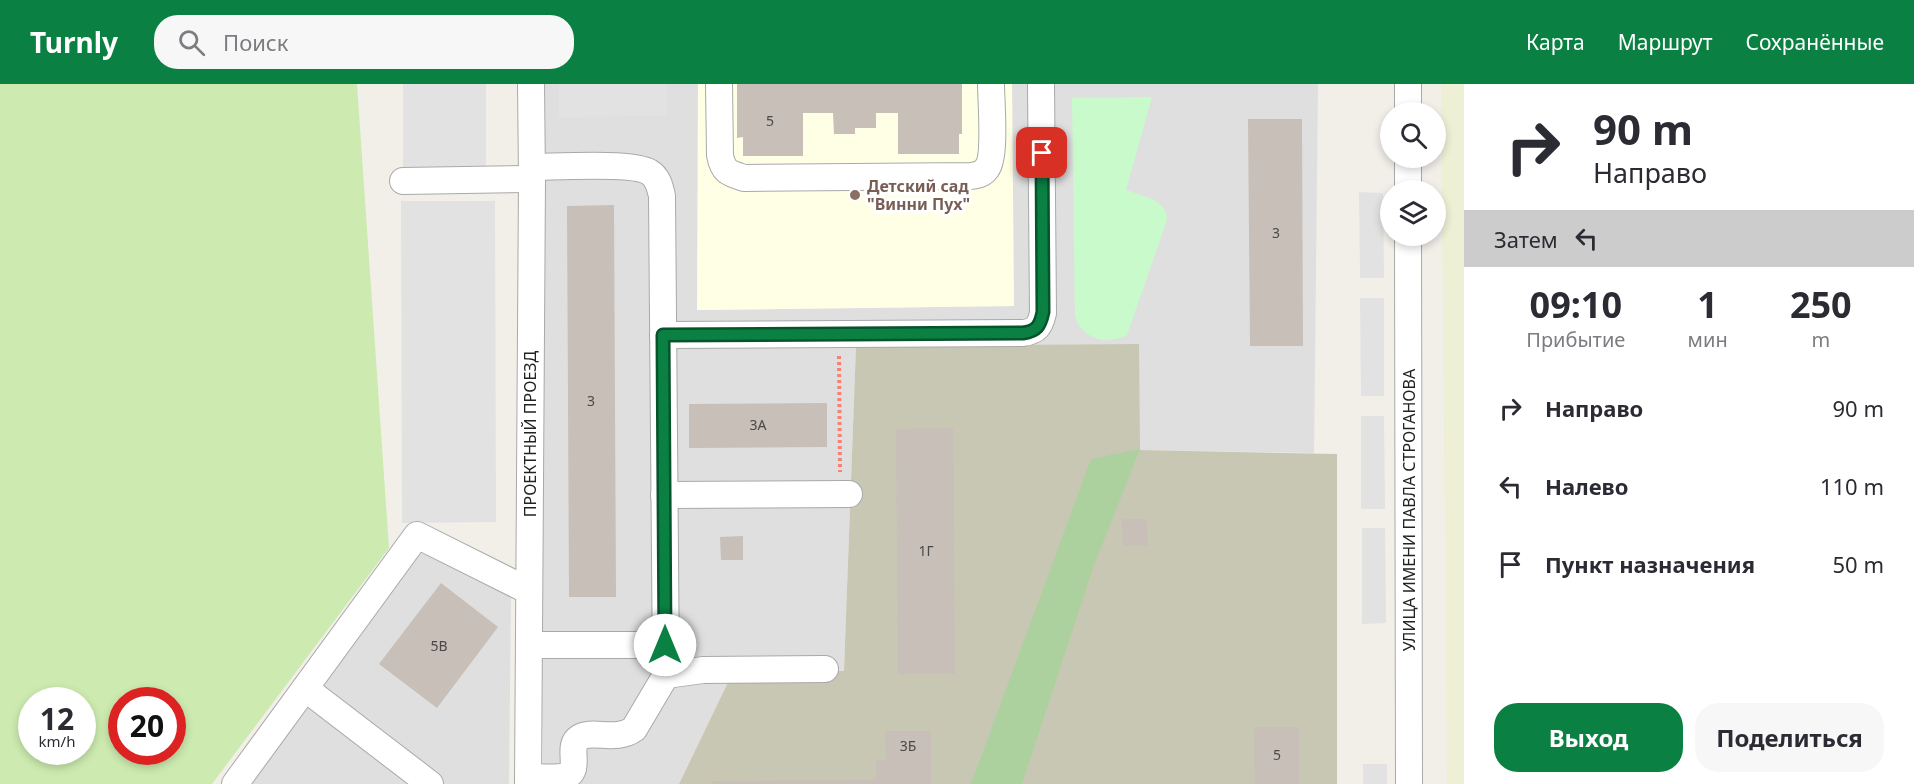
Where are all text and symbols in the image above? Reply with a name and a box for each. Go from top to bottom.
search box [154,15,574,69]
text: Turnly [30,23,118,61]
icon: search [175,26,208,59]
text: Поиск [223,27,288,57]
text: Карта [1526,28,1585,56]
text: Маршрут [1618,28,1713,56]
text: Сохранённые [1746,28,1884,56]
text: 90 m [1593,100,1693,157]
map controls [1380,102,1446,246]
button: search [1380,102,1446,168]
icon: right [1494,108,1572,186]
house number: 5 [766,111,774,130]
pin [1016,127,1067,178]
icon: arrive [1025,136,1058,169]
text: Направо [1593,154,1707,191]
place label: Детский сад "Винни Пух" [867,175,970,215]
button: layers [1380,180,1446,246]
marker: Детский сад "Винни Пух" [848,188,862,202]
icon: left [1570,222,1603,255]
house number: 3 [1272,223,1280,242]
text: Затем [1494,224,1558,254]
text: 09:10 [1530,280,1622,329]
text: 1 [1697,280,1718,329]
text: 250 [1790,280,1852,329]
text: Прибытие [1526,326,1625,353]
text: мин [1688,326,1728,353]
text: m [1811,326,1830,353]
street label: ПРОЕКТНЫЙ ПРОЕЗД [519,350,541,517]
street label: УЛИЦА ИМЕНИ ПАВЛА СТРОГАНОВА [1398,368,1420,651]
house number: 3 [587,391,595,410]
icon: right [1494,392,1527,425]
text: Направо [1545,393,1643,423]
text: 90 m [1833,393,1884,423]
house number: 3А [750,415,767,434]
icon: left [1494,470,1527,503]
text: Налево [1545,471,1628,501]
text: 110 m [1820,471,1884,501]
house number: 1Г [918,541,934,560]
icon: arrive [1494,548,1527,581]
text: Пункт назначения [1545,549,1755,579]
text: 50 m [1833,549,1884,579]
position arrow [633,613,697,677]
house number: 5В [430,636,448,655]
speed limit sign: 20 [108,687,186,765]
text: 12 [40,698,74,739]
button: Выход [1494,703,1683,772]
button: Поделиться [1695,703,1884,772]
text: km/h [39,731,75,751]
house number: 3Б [900,736,916,755]
house number: 5 [1273,745,1281,764]

